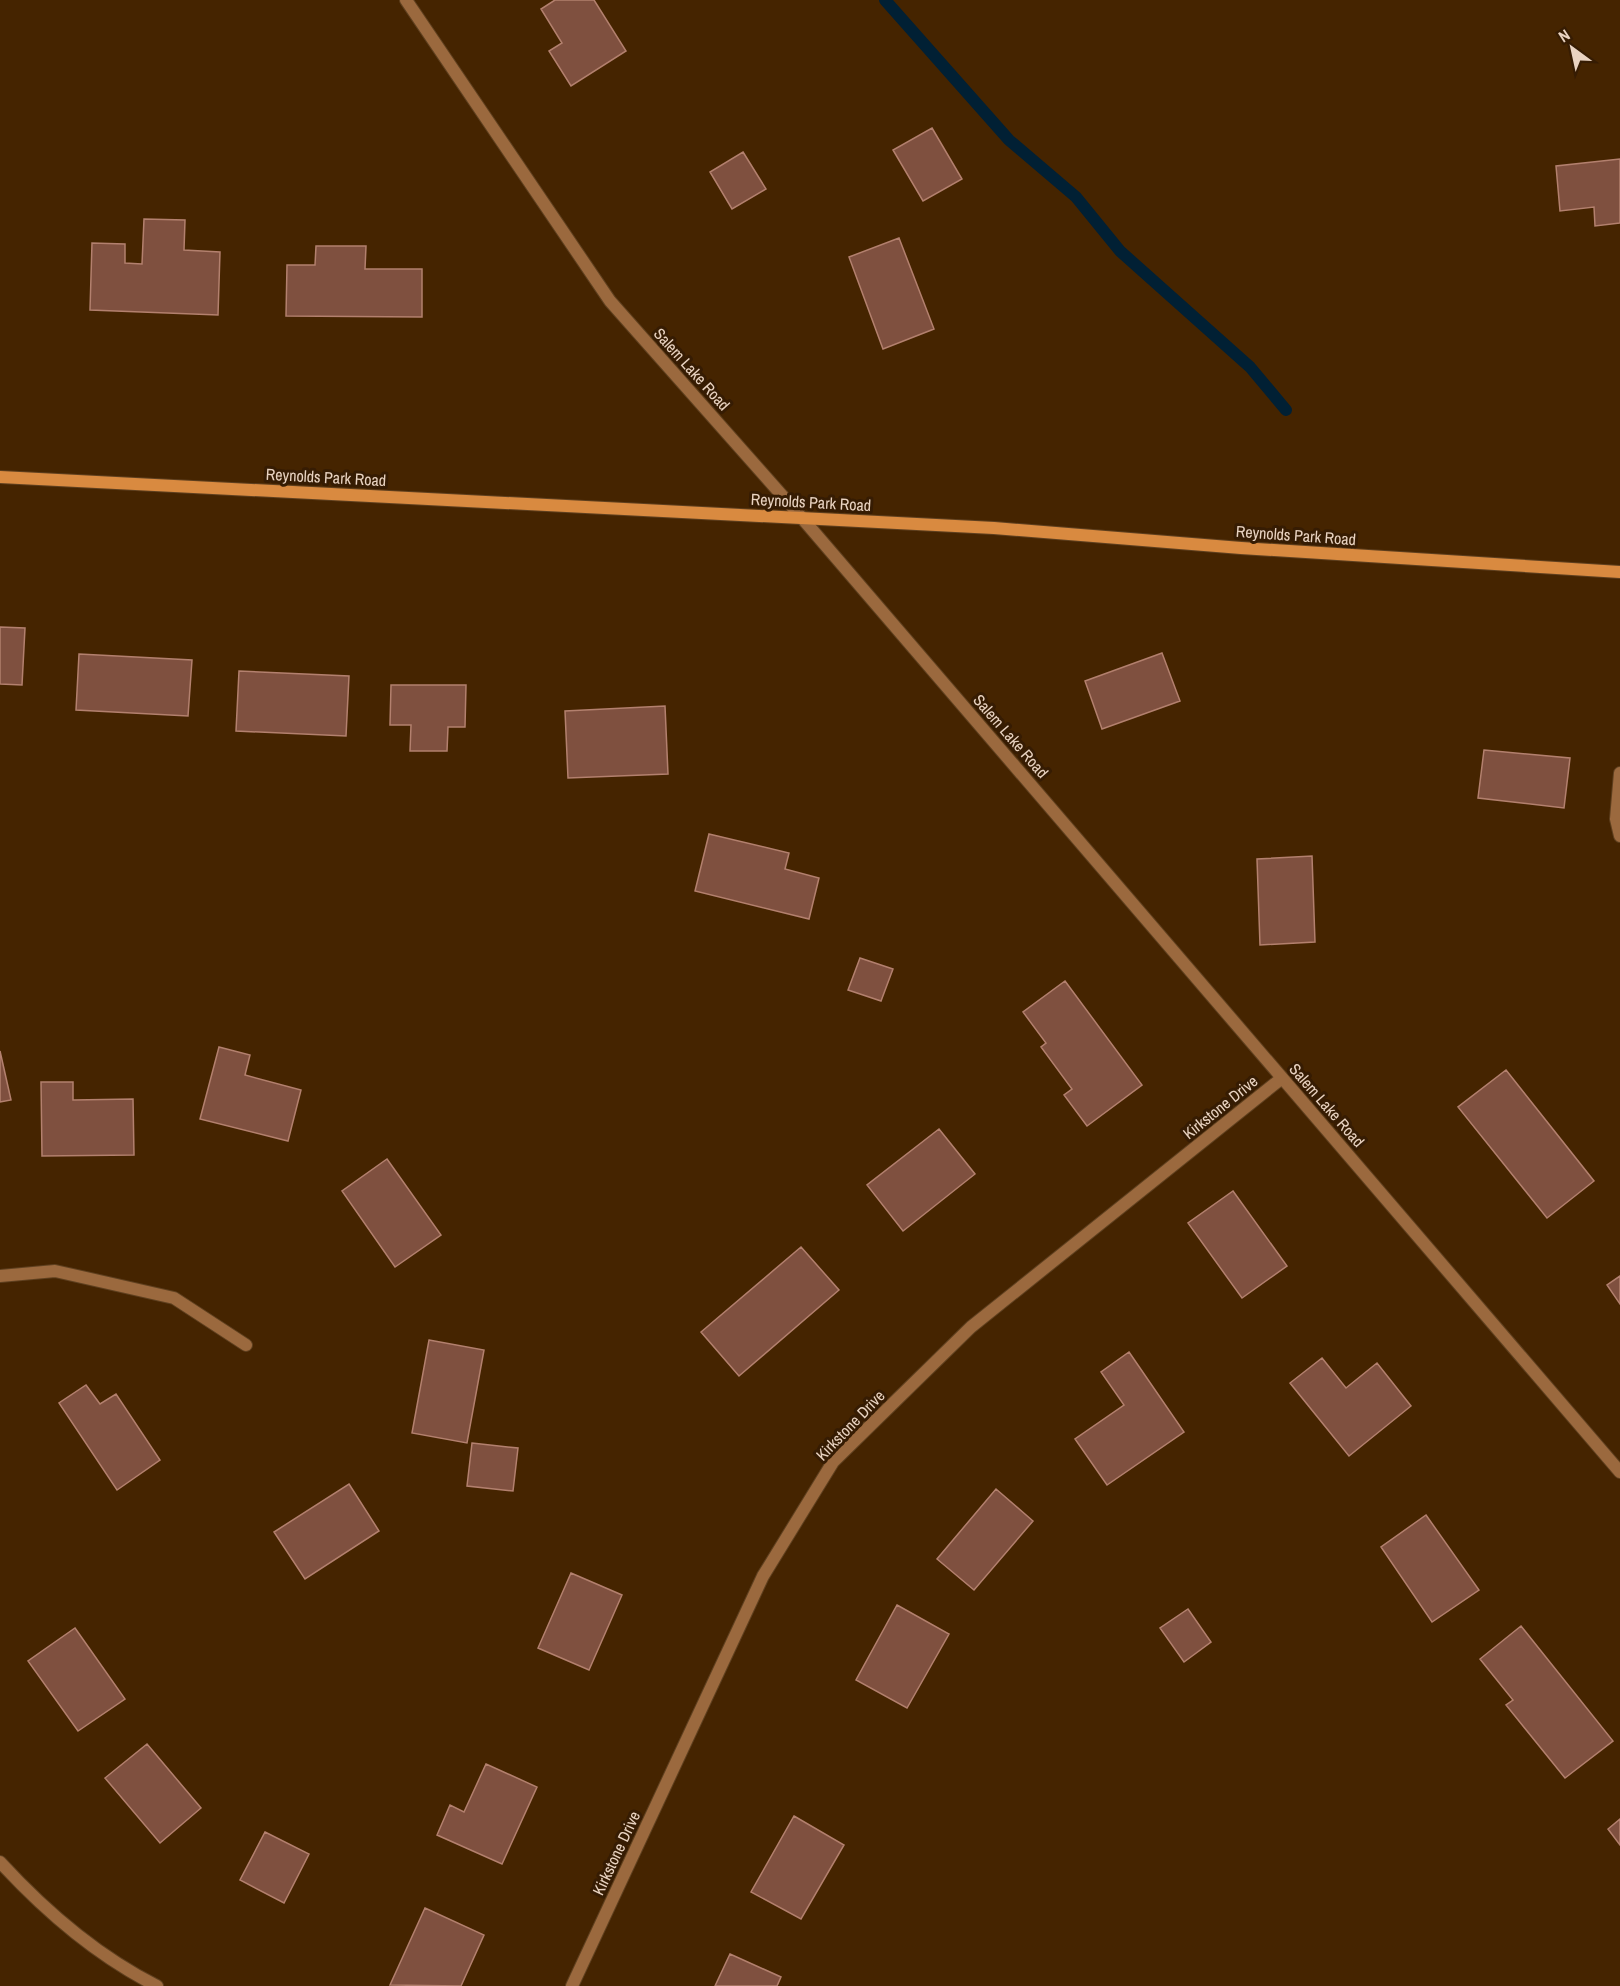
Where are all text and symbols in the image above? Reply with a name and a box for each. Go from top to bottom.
north arrow [1542,18,1602,78]
text: N [1554,24,1574,47]
street label: Salem Lake Road [649,323,735,415]
street label: Reynolds Park Road [265,463,387,491]
street label: Reynolds Park Road [750,488,872,516]
street label: Reynolds Park Road [1235,520,1357,550]
street label: Salem Lake Road [968,689,1054,783]
street label: Salem Lake Road [1284,1058,1370,1152]
street label: Kirkstone Drive [1178,1070,1262,1144]
street label: Kirkstone Drive [811,1385,889,1465]
street label: Kirkstone Drive [587,1807,645,1899]

